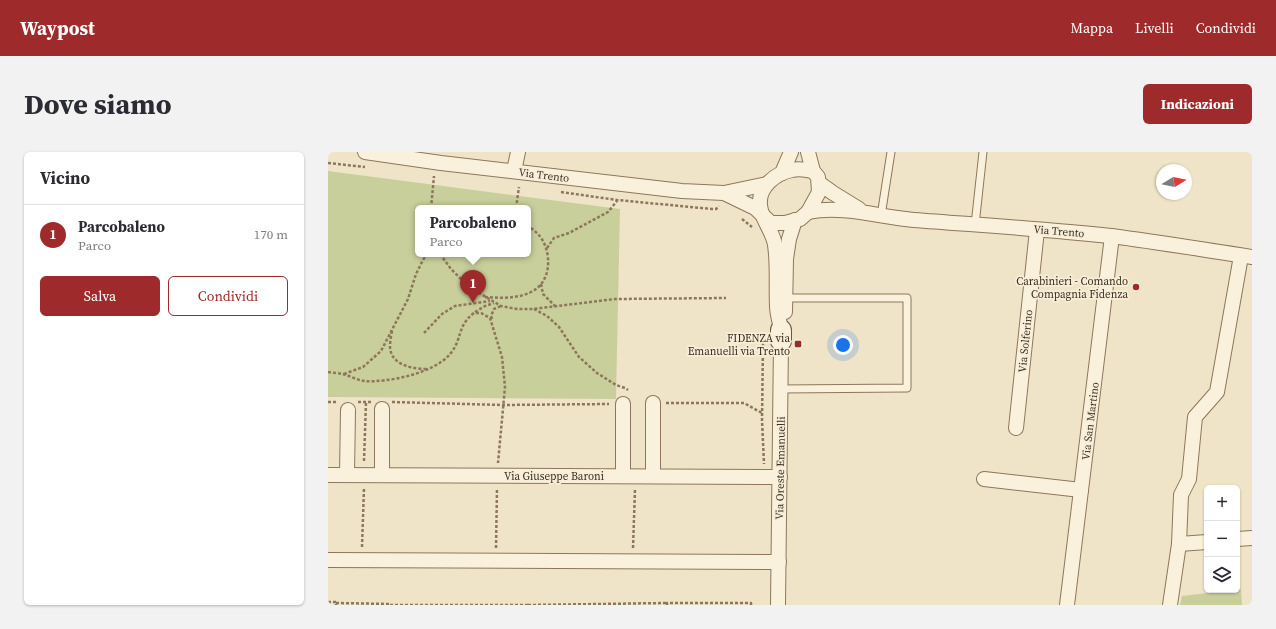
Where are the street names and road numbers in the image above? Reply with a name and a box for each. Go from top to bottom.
street label: Via Trento [518,165,570,186]
street label: Via Trento [1033,222,1085,241]
street label: Via Solferino [1015,309,1036,373]
street label: Via San Martino [1078,381,1103,461]
street label: Via Oreste Emanuelli [772,416,789,520]
street label: Via Giuseppe Baroni [504,469,604,484]

